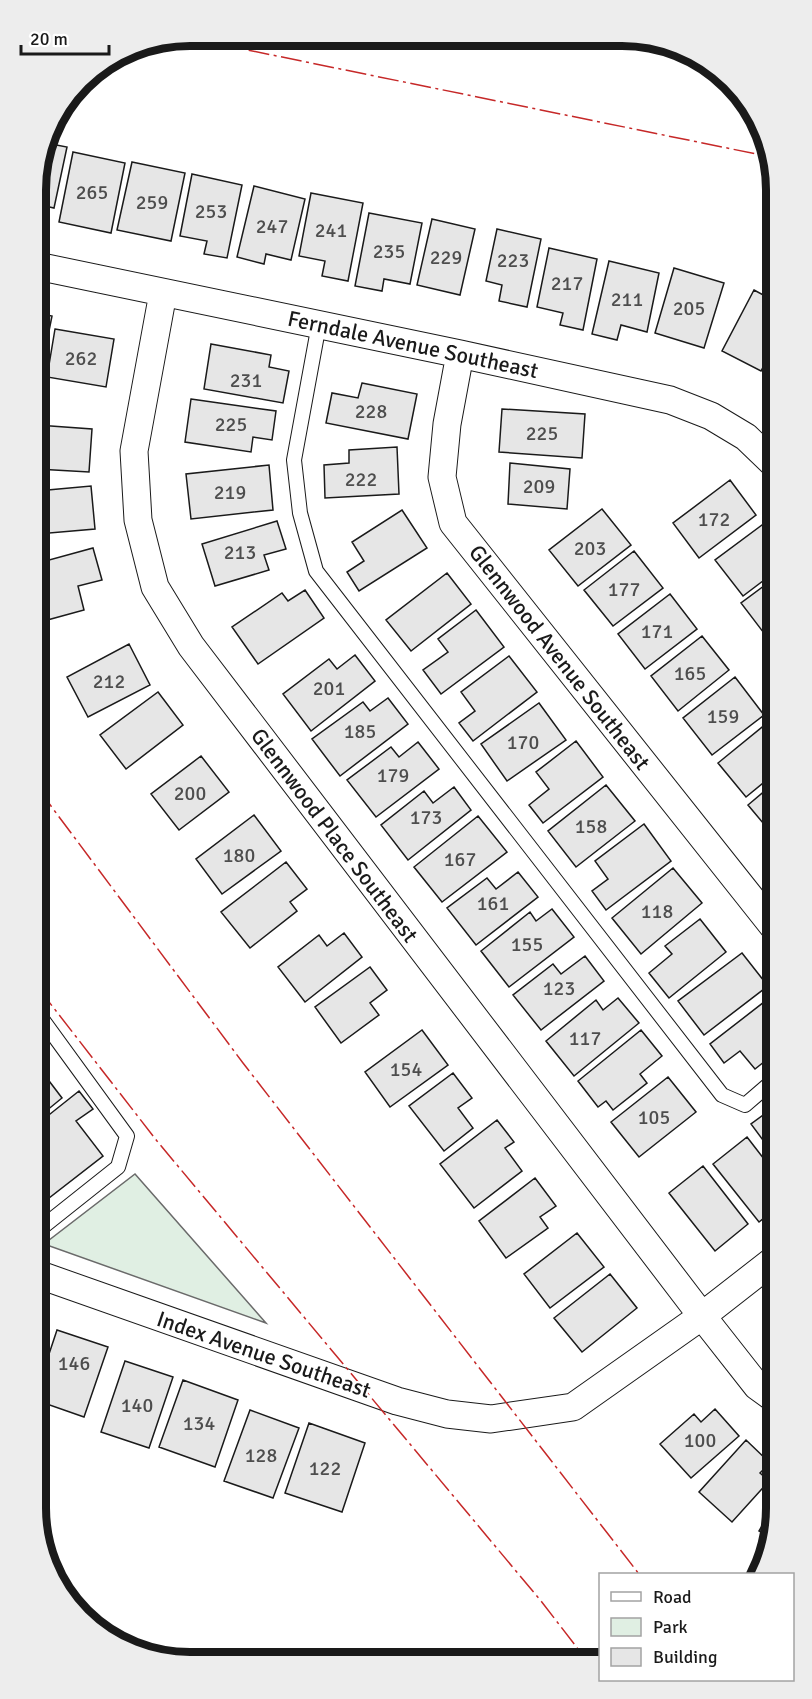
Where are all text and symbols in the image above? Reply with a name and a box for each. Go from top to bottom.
scale bar [21,18,110,56]
text: 20 m [30,28,68,50]
house number: 265 [76,180,108,205]
house number: 259 [136,190,168,215]
house number: 253 [195,199,227,224]
house number: 247 [256,214,288,239]
house number: 241 [315,218,347,243]
house number: 235 [373,239,405,264]
house number: 229 [430,245,462,270]
house number: 223 [497,248,529,273]
house number: 217 [551,271,583,296]
house number: 211 [611,287,643,312]
house number: 205 [673,296,705,321]
street label: Ferndale Avenue Southeast [285,305,541,384]
house number: 262 [65,346,97,371]
house number: 231 [230,368,262,393]
house number: 228 [355,399,387,424]
house number: 225 [215,412,247,437]
house number: 225 [526,421,558,446]
house number: 222 [345,467,377,492]
house number: 209 [523,474,555,499]
house number: 219 [214,480,246,505]
house number: 172 [698,507,730,532]
house number: 203 [574,536,606,561]
street label: Glennwood Avenue Southeast [463,539,656,776]
house number: 213 [224,540,256,565]
house number: 177 [608,577,640,602]
house number: 171 [641,619,673,644]
house number: 165 [674,661,706,686]
house number: 212 [93,669,125,694]
house number: 201 [313,676,345,701]
house number: 159 [707,704,739,729]
house number: 185 [344,719,376,744]
street label: Glennwood Place Southeast [245,723,424,948]
house number: 170 [507,730,539,755]
house number: 179 [377,763,409,788]
house number: 200 [174,781,206,806]
house number: 173 [410,805,442,830]
house number: 158 [575,814,607,839]
house number: 180 [223,843,255,868]
house number: 167 [444,847,476,872]
house number: 161 [477,891,509,916]
house number: 118 [641,899,673,924]
house number: 155 [511,932,543,957]
house number: 123 [543,976,575,1001]
house number: 117 [569,1026,601,1051]
house number: 154 [390,1057,422,1082]
house number: 105 [638,1105,670,1130]
street label: Index Avenue Southeast [153,1305,375,1404]
house number: 146 [58,1351,90,1376]
house number: 140 [121,1393,153,1418]
house number: 134 [183,1411,215,1436]
house number: 100 [684,1428,716,1453]
house number: 128 [245,1443,277,1468]
house number: 122 [309,1456,341,1481]
legend [599,1573,794,1681]
text: Road [653,1586,692,1608]
text: Park [653,1616,688,1638]
text: Building [653,1646,717,1668]

